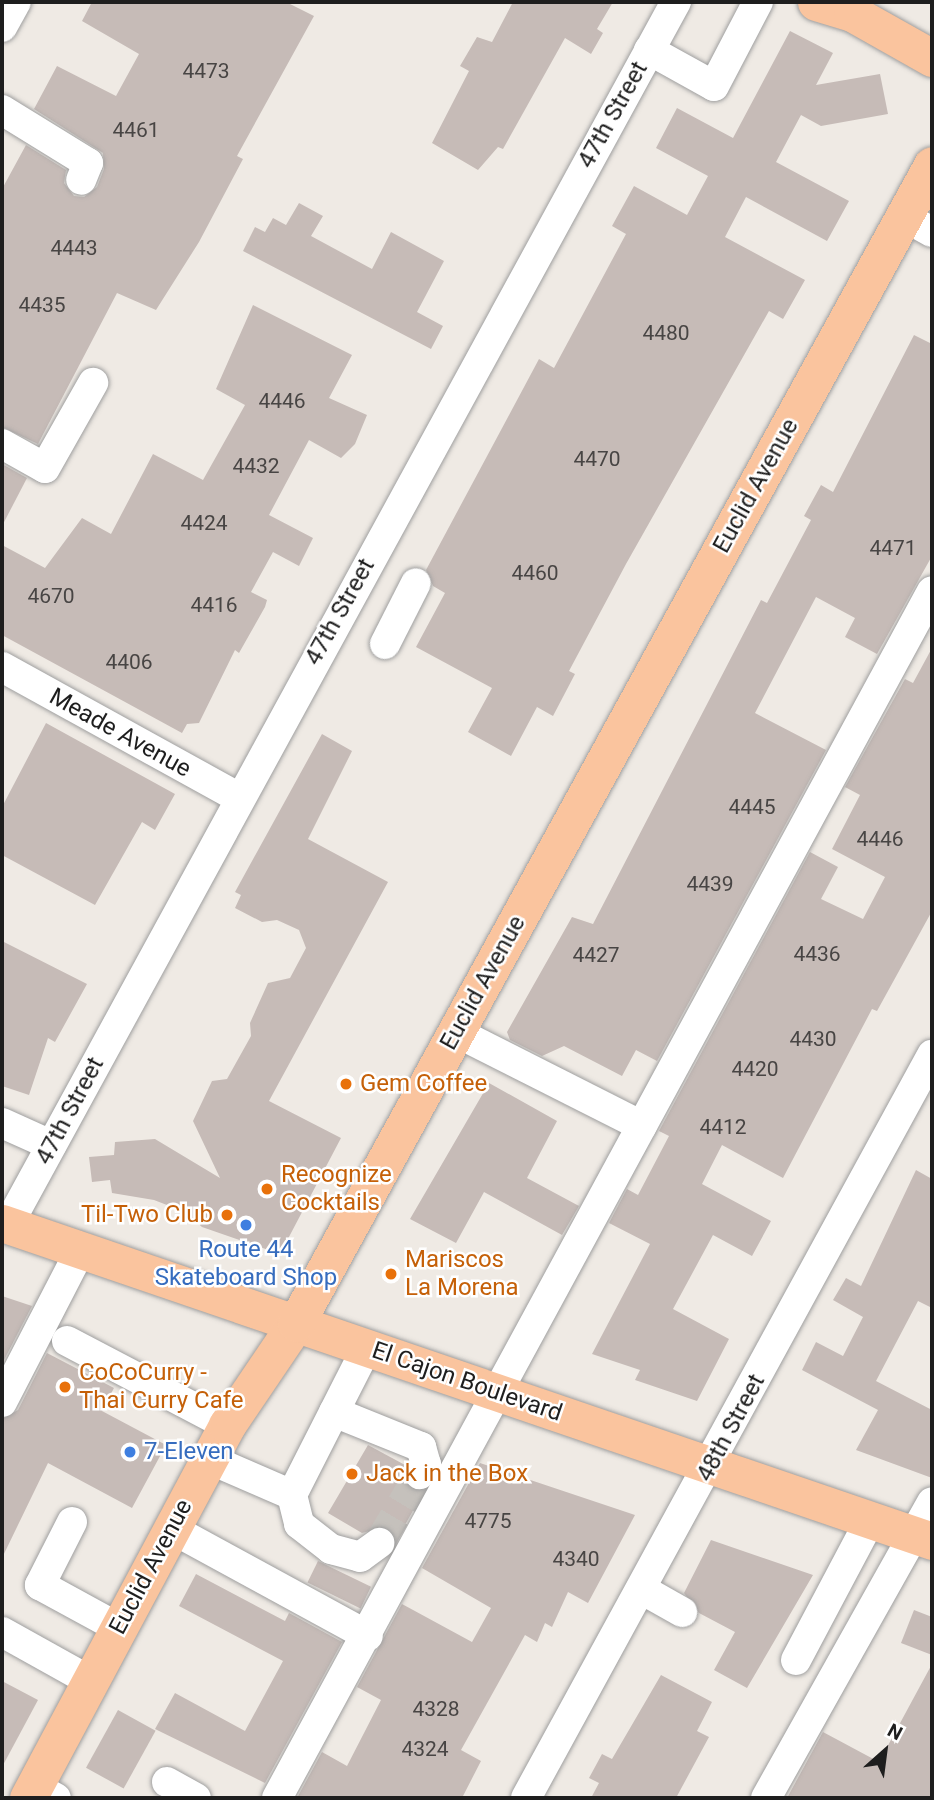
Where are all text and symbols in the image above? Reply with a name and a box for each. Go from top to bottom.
street label: 47th Street [572,57,654,173]
house number: 4473 [182,58,230,84]
house number: 4461 [112,117,160,143]
house number: 4443 [50,235,98,261]
house number: 4435 [18,292,66,318]
house number: 4480 [642,320,690,346]
house number: 4446 [258,388,306,414]
street label: Euclid Avenue [707,414,805,558]
house number: 4470 [573,446,621,472]
house number: 4432 [232,453,280,479]
house number: 4424 [180,510,228,536]
house number: 4471 [869,535,917,561]
street label: 47th Street [299,554,381,670]
house number: 4460 [511,560,559,586]
house number: 4670 [27,583,75,609]
house number: 4416 [190,592,238,618]
house number: 4406 [105,649,153,675]
street label: Meade Avenue [44,682,196,784]
house number: 4445 [728,794,776,820]
house number: 4446 [856,826,904,852]
house number: 4439 [686,871,734,897]
street label: Euclid Avenue [434,911,532,1055]
house number: 4436 [793,941,841,967]
house number: 4427 [572,942,620,968]
house number: 4430 [789,1026,837,1052]
street label: 47th Street [30,1052,110,1170]
house number: 4420 [731,1056,779,1082]
place label: Gem Coffee [360,1070,487,1098]
marker: Gem Coffee [338,1076,354,1092]
house number: 4412 [699,1114,747,1140]
place label: Recognize Cocktails [281,1161,392,1217]
marker: Recognize Cocktails [259,1181,275,1197]
place label: Til-Two Club [81,1201,213,1229]
marker: Til-Two Club [219,1207,235,1223]
marker: Route 44 Skateboard Shop [238,1217,254,1233]
place label: Route 44 Skateboard Shop [155,1236,337,1292]
place label: Mariscos La Morena [405,1246,519,1302]
marker: Mariscos La Morena [383,1266,399,1282]
street label: El Cajon Boulevard [368,1336,566,1428]
place label: CoCoCurry - Thai Curry Cafe [79,1359,243,1415]
street label: 48th Street [691,1369,771,1487]
marker: CoCoCurry - Thai Curry Cafe [57,1379,73,1395]
place label: 7-Eleven [144,1438,234,1466]
marker: 7-Eleven [122,1444,138,1460]
place label: Jack in the Box [366,1460,528,1488]
marker: Jack in the Box [344,1466,360,1482]
street label: Euclid Avenue [103,1495,199,1639]
house number: 4775 [464,1508,512,1534]
house number: 4340 [552,1546,600,1572]
house number: 4328 [412,1696,460,1722]
north arrow [850,1716,920,1786]
text: N [884,1719,906,1745]
house number: 4324 [401,1736,449,1762]

